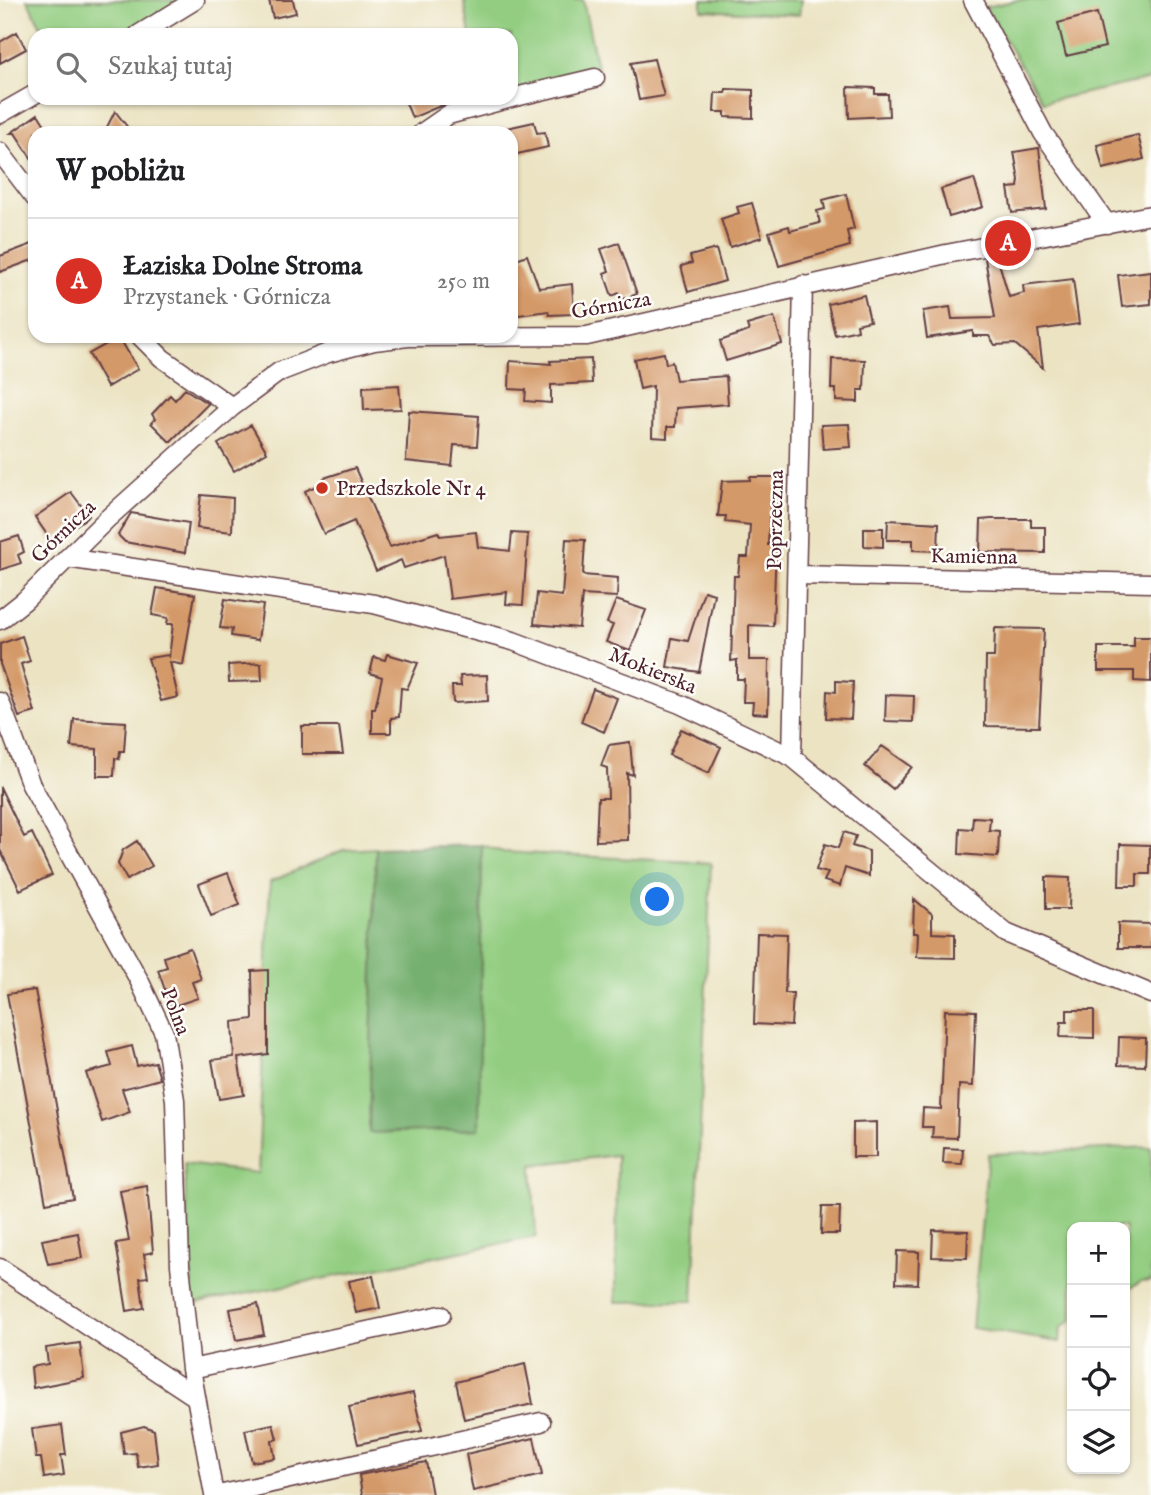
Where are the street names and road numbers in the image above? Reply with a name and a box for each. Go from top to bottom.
street label: Górnicza [569,286,654,327]
street label: Poprzeczna [762,469,791,570]
street label: Górnicza [26,494,103,570]
street label: Kamienna [930,543,1019,572]
street label: Mokierska [604,642,701,702]
street label: Polna [153,984,196,1040]

